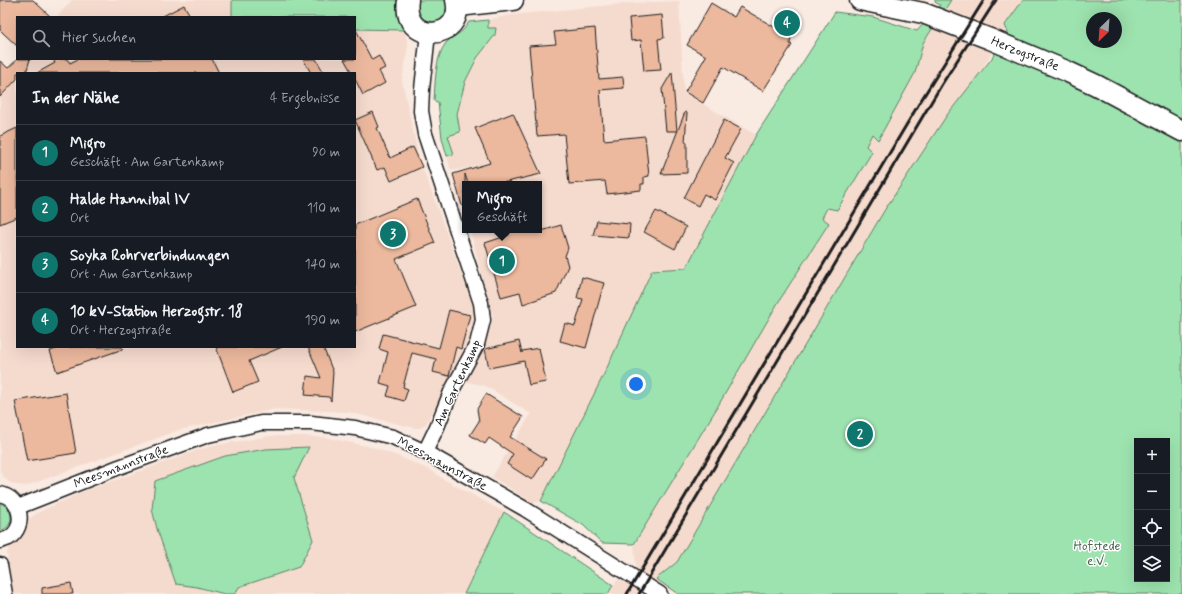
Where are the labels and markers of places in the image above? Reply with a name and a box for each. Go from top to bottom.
pin: 4 [774,8,800,38]
pin: 3 [380,219,406,249]
pin: 1 [489,246,515,276]
pin: 2 [847,419,873,449]

